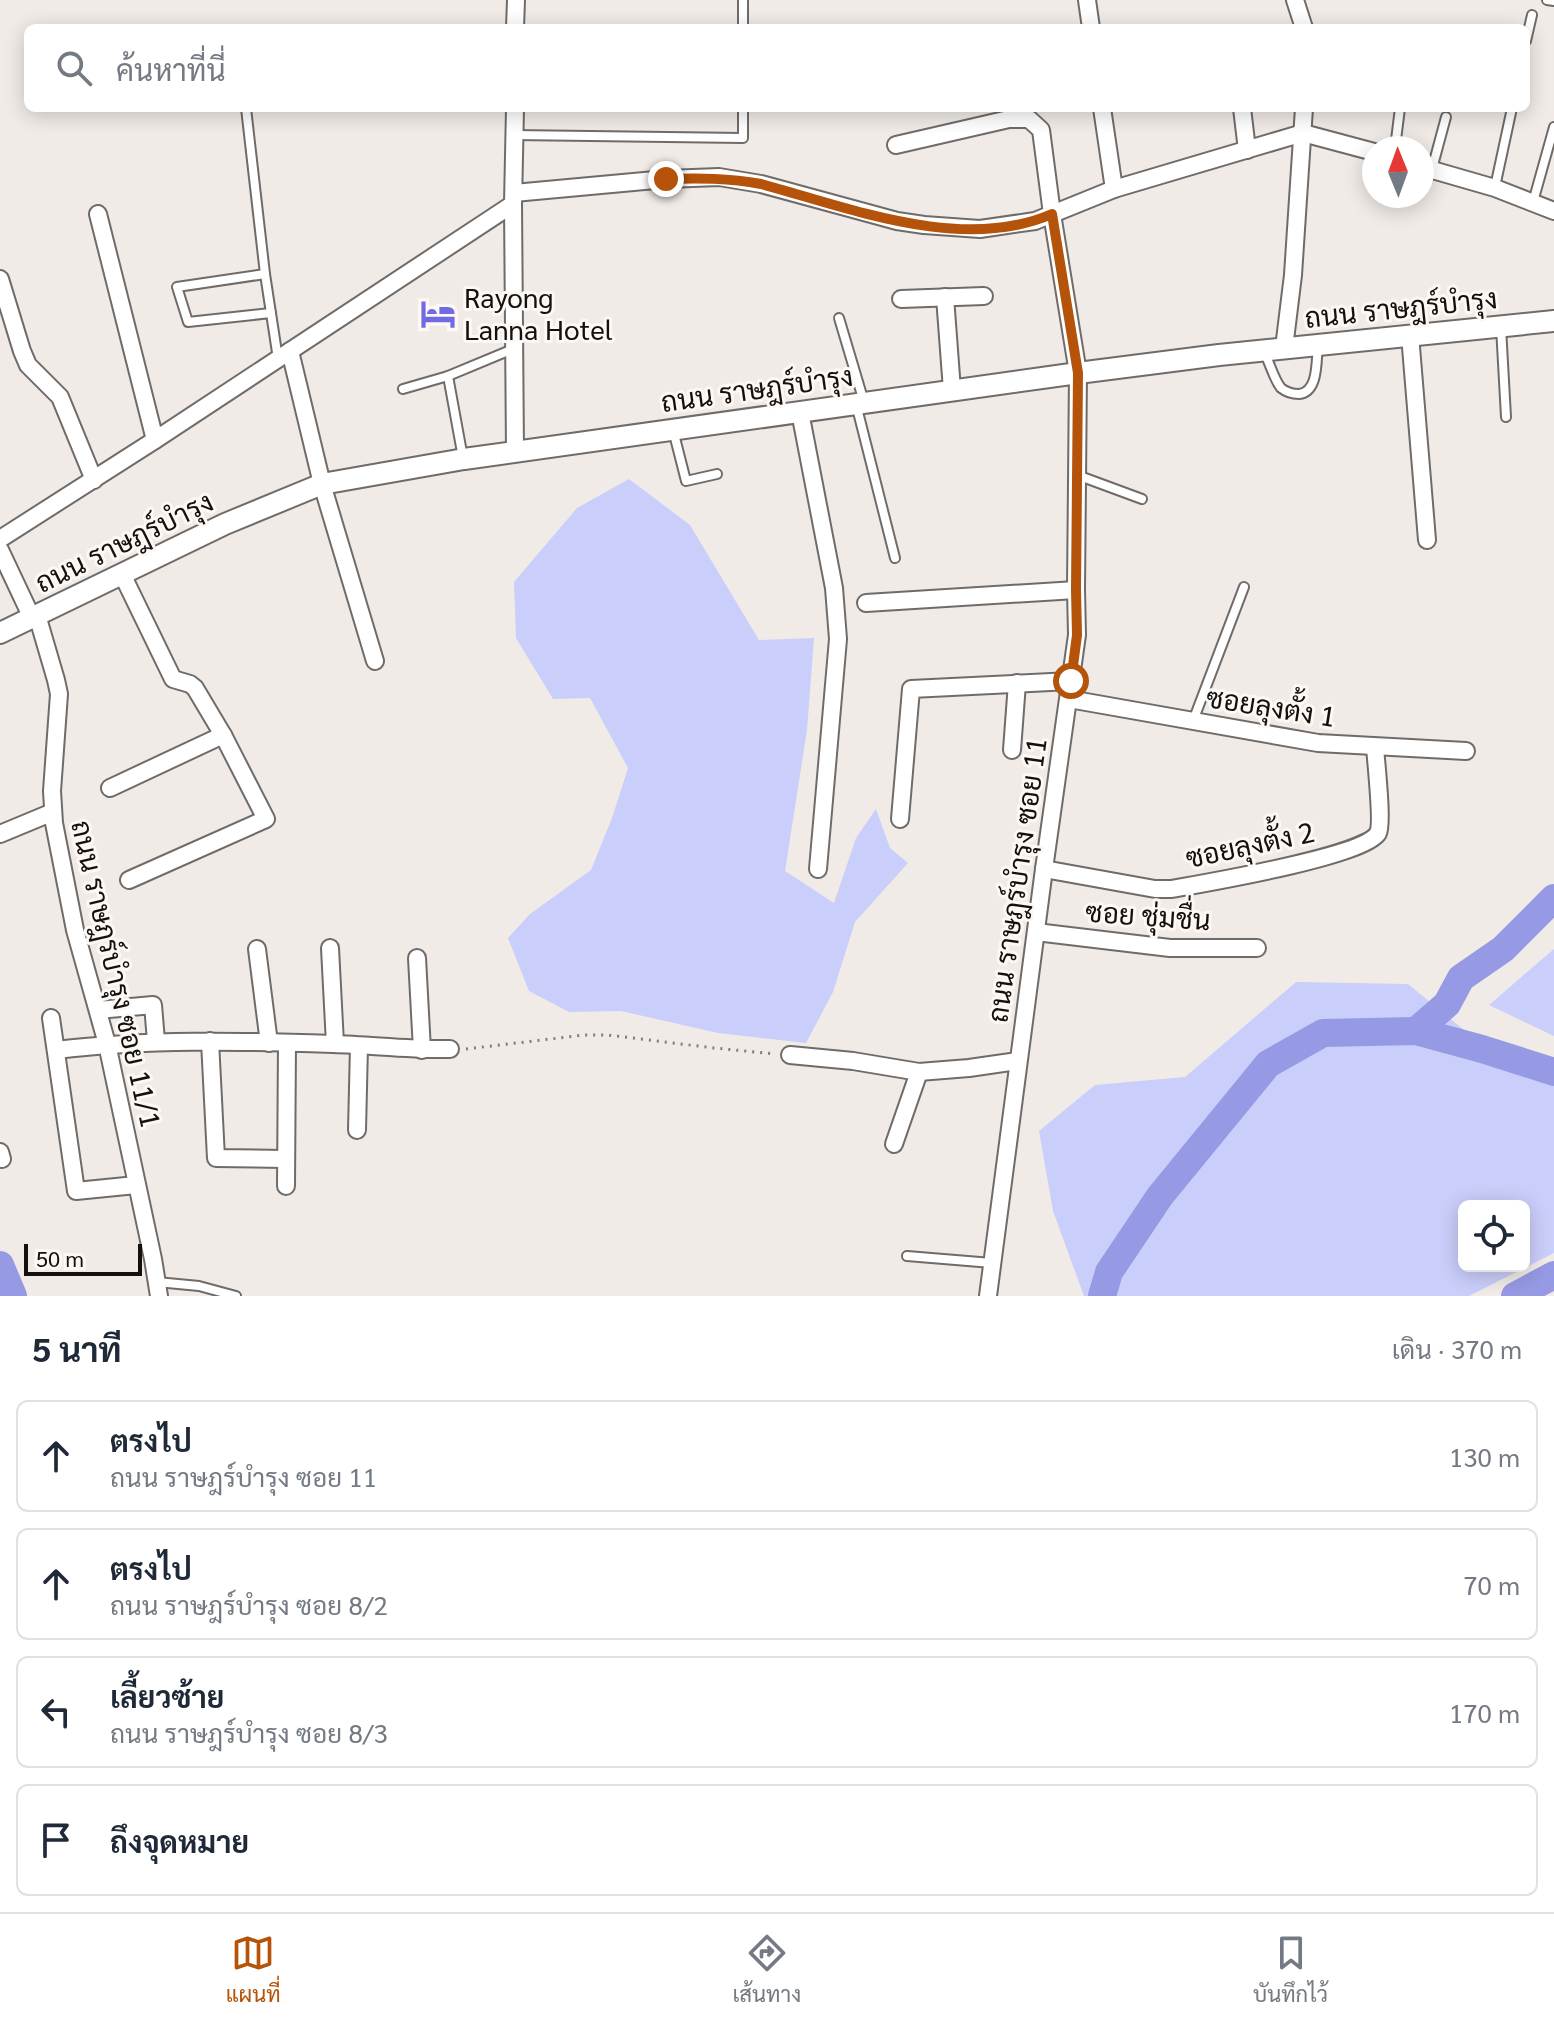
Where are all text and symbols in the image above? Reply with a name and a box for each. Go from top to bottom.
search box [24,24,1530,112]
icon: search [52,46,96,90]
text: ค้นหาที่นี่ [116,49,226,88]
north arrow [1362,136,1434,208]
route end [648,161,684,197]
place label: Rayong Lanna Hotel [464,278,613,346]
street label: ถนน ราษฎร์บำรุง [1303,278,1499,338]
hotel icon: Rayong Lanna Hotel [419,295,457,333]
street label: ถนน ราษฎร์บำรุง [658,356,856,422]
street label: ถนน ราษฎร์บำรุง [28,482,220,602]
route start [1053,663,1089,699]
street label: ซอยลุงตั้ง 1 [1203,674,1339,737]
street label: ถนน ราษฎร์บำรุง ซอย 11 [977,735,1057,1025]
street label: ซอยลุงตั้ง 2 [1181,809,1318,878]
street label: ถนน ราษฎร์บำรุง ซอย 11/1 [61,816,171,1132]
street label: ซอย ชุ่มชื่น [1084,888,1212,940]
map controls [1458,1200,1530,1272]
button: locate [1458,1200,1530,1272]
scale bar [24,1240,142,1276]
text: 50 m [36,1244,84,1272]
text: 5 นาที [32,1326,122,1370]
text: เดิน · 370 m [1392,1331,1522,1365]
text: ตรงไป [110,1420,192,1459]
icon: ahead [34,1434,78,1478]
text: 130 m [1449,1439,1520,1473]
text: ถนน ราษฎร์บำรุง ซอย 11 [110,1459,377,1493]
text: ตรงไป [110,1548,192,1587]
icon: ahead [34,1562,78,1606]
text: 70 m [1463,1567,1520,1601]
text: ถนน ราษฎร์บำรุง ซอย 8/2 [110,1587,388,1621]
text: เลี้ยวซ้าย [110,1676,224,1715]
icon: left [34,1690,78,1734]
text: 170 m [1449,1695,1520,1729]
text: ถนน ราษฎร์บำรุง ซอย 8/3 [110,1715,388,1749]
icon: arrive [34,1818,78,1862]
text: ถึงจุดหมาย [110,1821,249,1860]
tab: แผนที่ [226,1931,281,2007]
tab: เส้นทาง [732,1931,801,2007]
tab: บันทึกไว้ [1253,1931,1328,2007]

